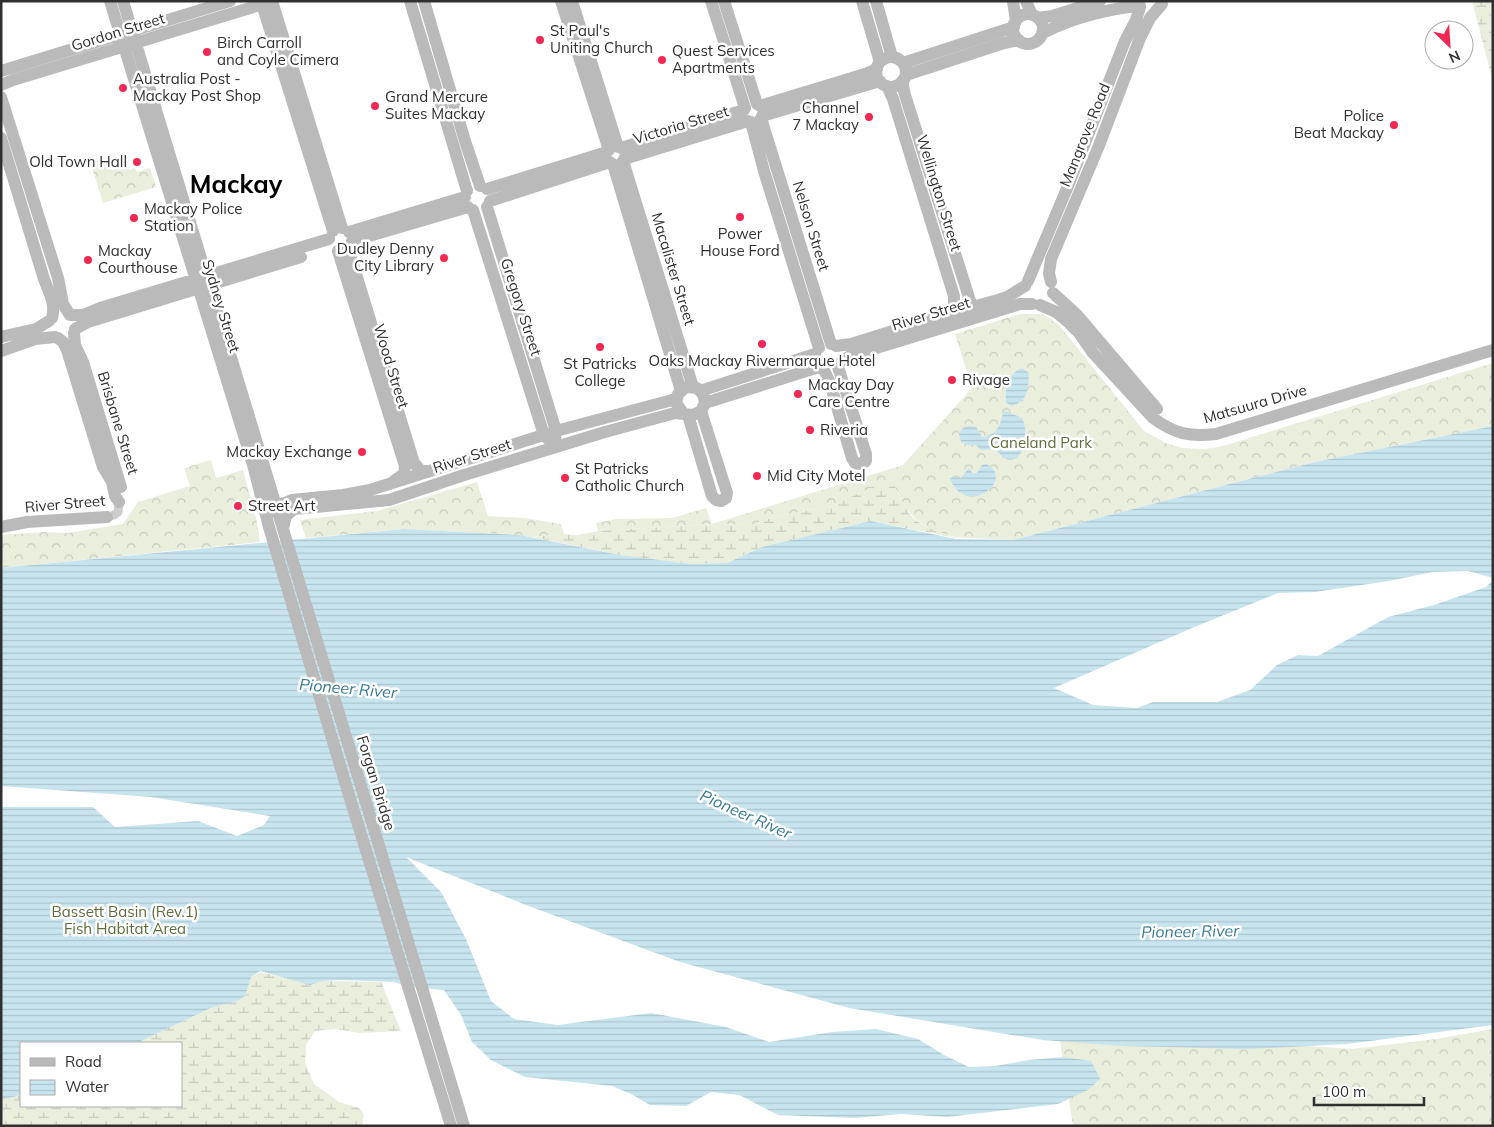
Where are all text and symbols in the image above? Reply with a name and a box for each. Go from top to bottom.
street label: Gordon Street [69,8,167,55]
north arrow [1424,20,1474,70]
place label: St Paul's Uniting Church [550,21,653,57]
place label: Birch Carroll and Coyle Cimera [217,33,339,69]
marker: St Paul's Uniting Church [534,34,546,46]
place label: Quest Services Apartments [672,41,775,77]
marker: Birch Carroll and Coyle Cimera [201,46,213,58]
text: N [1446,46,1463,67]
marker: Quest Services Apartments [656,54,668,66]
place label: Australia Post - Mackay Post Shop [133,69,261,105]
street label: Mangrove Road [1055,80,1114,189]
marker: Australia Post - Mackay Post Shop [117,82,129,94]
place label: Grand Mercure Suites Mackay [385,87,488,123]
place label: Channel 7 Mackay [792,98,859,134]
marker: Grand Mercure Suites Mackay [369,100,381,112]
street label: Victoria Street [631,101,731,148]
place label: Police Beat Mackay [1294,106,1384,142]
marker: Channel 7 Mackay [863,111,875,123]
marker: Police Beat Mackay [1388,119,1400,131]
street label: Wellington Street [913,132,966,253]
place label: Old Town Hall [29,152,127,171]
marker: Old Town Hall [131,156,143,168]
district label: Mackay [190,168,283,199]
street label: Nelson Street [789,179,834,273]
place label: Mackay Police Station [144,199,242,235]
street label: Macalister Street [647,210,700,328]
marker: Power House Ford [734,211,746,223]
marker: Mackay Police Station [128,212,140,224]
place label: Power House Ford [700,224,780,260]
place label: Dudley Denny City Library [337,239,434,275]
place label: Mackay Courthouse [98,241,178,277]
marker: Dudley Denny City Library [438,252,450,264]
marker: Mackay Courthouse [82,254,94,266]
street label: Gregory Street [497,256,546,358]
street label: Sydney Street [198,257,245,355]
street label: River Street [889,293,972,334]
street label: Wood Street [370,321,413,410]
marker: Oaks Mackay Rivermarque Hotel [756,338,768,350]
marker: St Patricks College [594,341,606,353]
place label: Oaks Mackay Rivermarque Hotel [649,351,875,370]
place label: St Patricks College [563,354,637,390]
street label: Brisbane Street [94,369,143,477]
place label: Rivage [962,370,1010,389]
marker: Rivage [946,374,958,386]
place label: Mackay Day Care Centre [808,375,894,411]
street label: Matsuura Drive [1201,380,1309,427]
marker: Mackay Day Care Centre [792,388,804,400]
place label: Riveria [820,420,868,439]
marker: Riveria [804,424,816,436]
park label: Caneland Park [990,433,1092,452]
street label: River Street [430,434,513,477]
place label: Mackay Exchange [226,442,352,461]
marker: Mackay Exchange [356,446,368,458]
place label: St Patricks Catholic Church [575,459,684,495]
place label: Mid City Motel [767,466,866,485]
marker: Mid City Motel [751,470,763,482]
marker: St Patricks Catholic Church [559,472,571,484]
street label: River Street [24,491,106,516]
place label: Street Art [248,496,316,515]
marker: Street Art [232,500,244,512]
water label: Pioneer River [298,674,399,702]
street label: Forgan Bridge [353,733,400,833]
water label: Pioneer River [697,785,796,844]
park label: Bassett Basin (Rev.1) Fish Habitat Area [52,902,198,938]
water label: Pioneer River [1141,920,1240,942]
legend [20,1042,182,1107]
text: Road [65,1052,102,1071]
scale bar [1314,1074,1424,1106]
text: Water [65,1077,109,1096]
text: 100 m [1322,1082,1366,1101]

